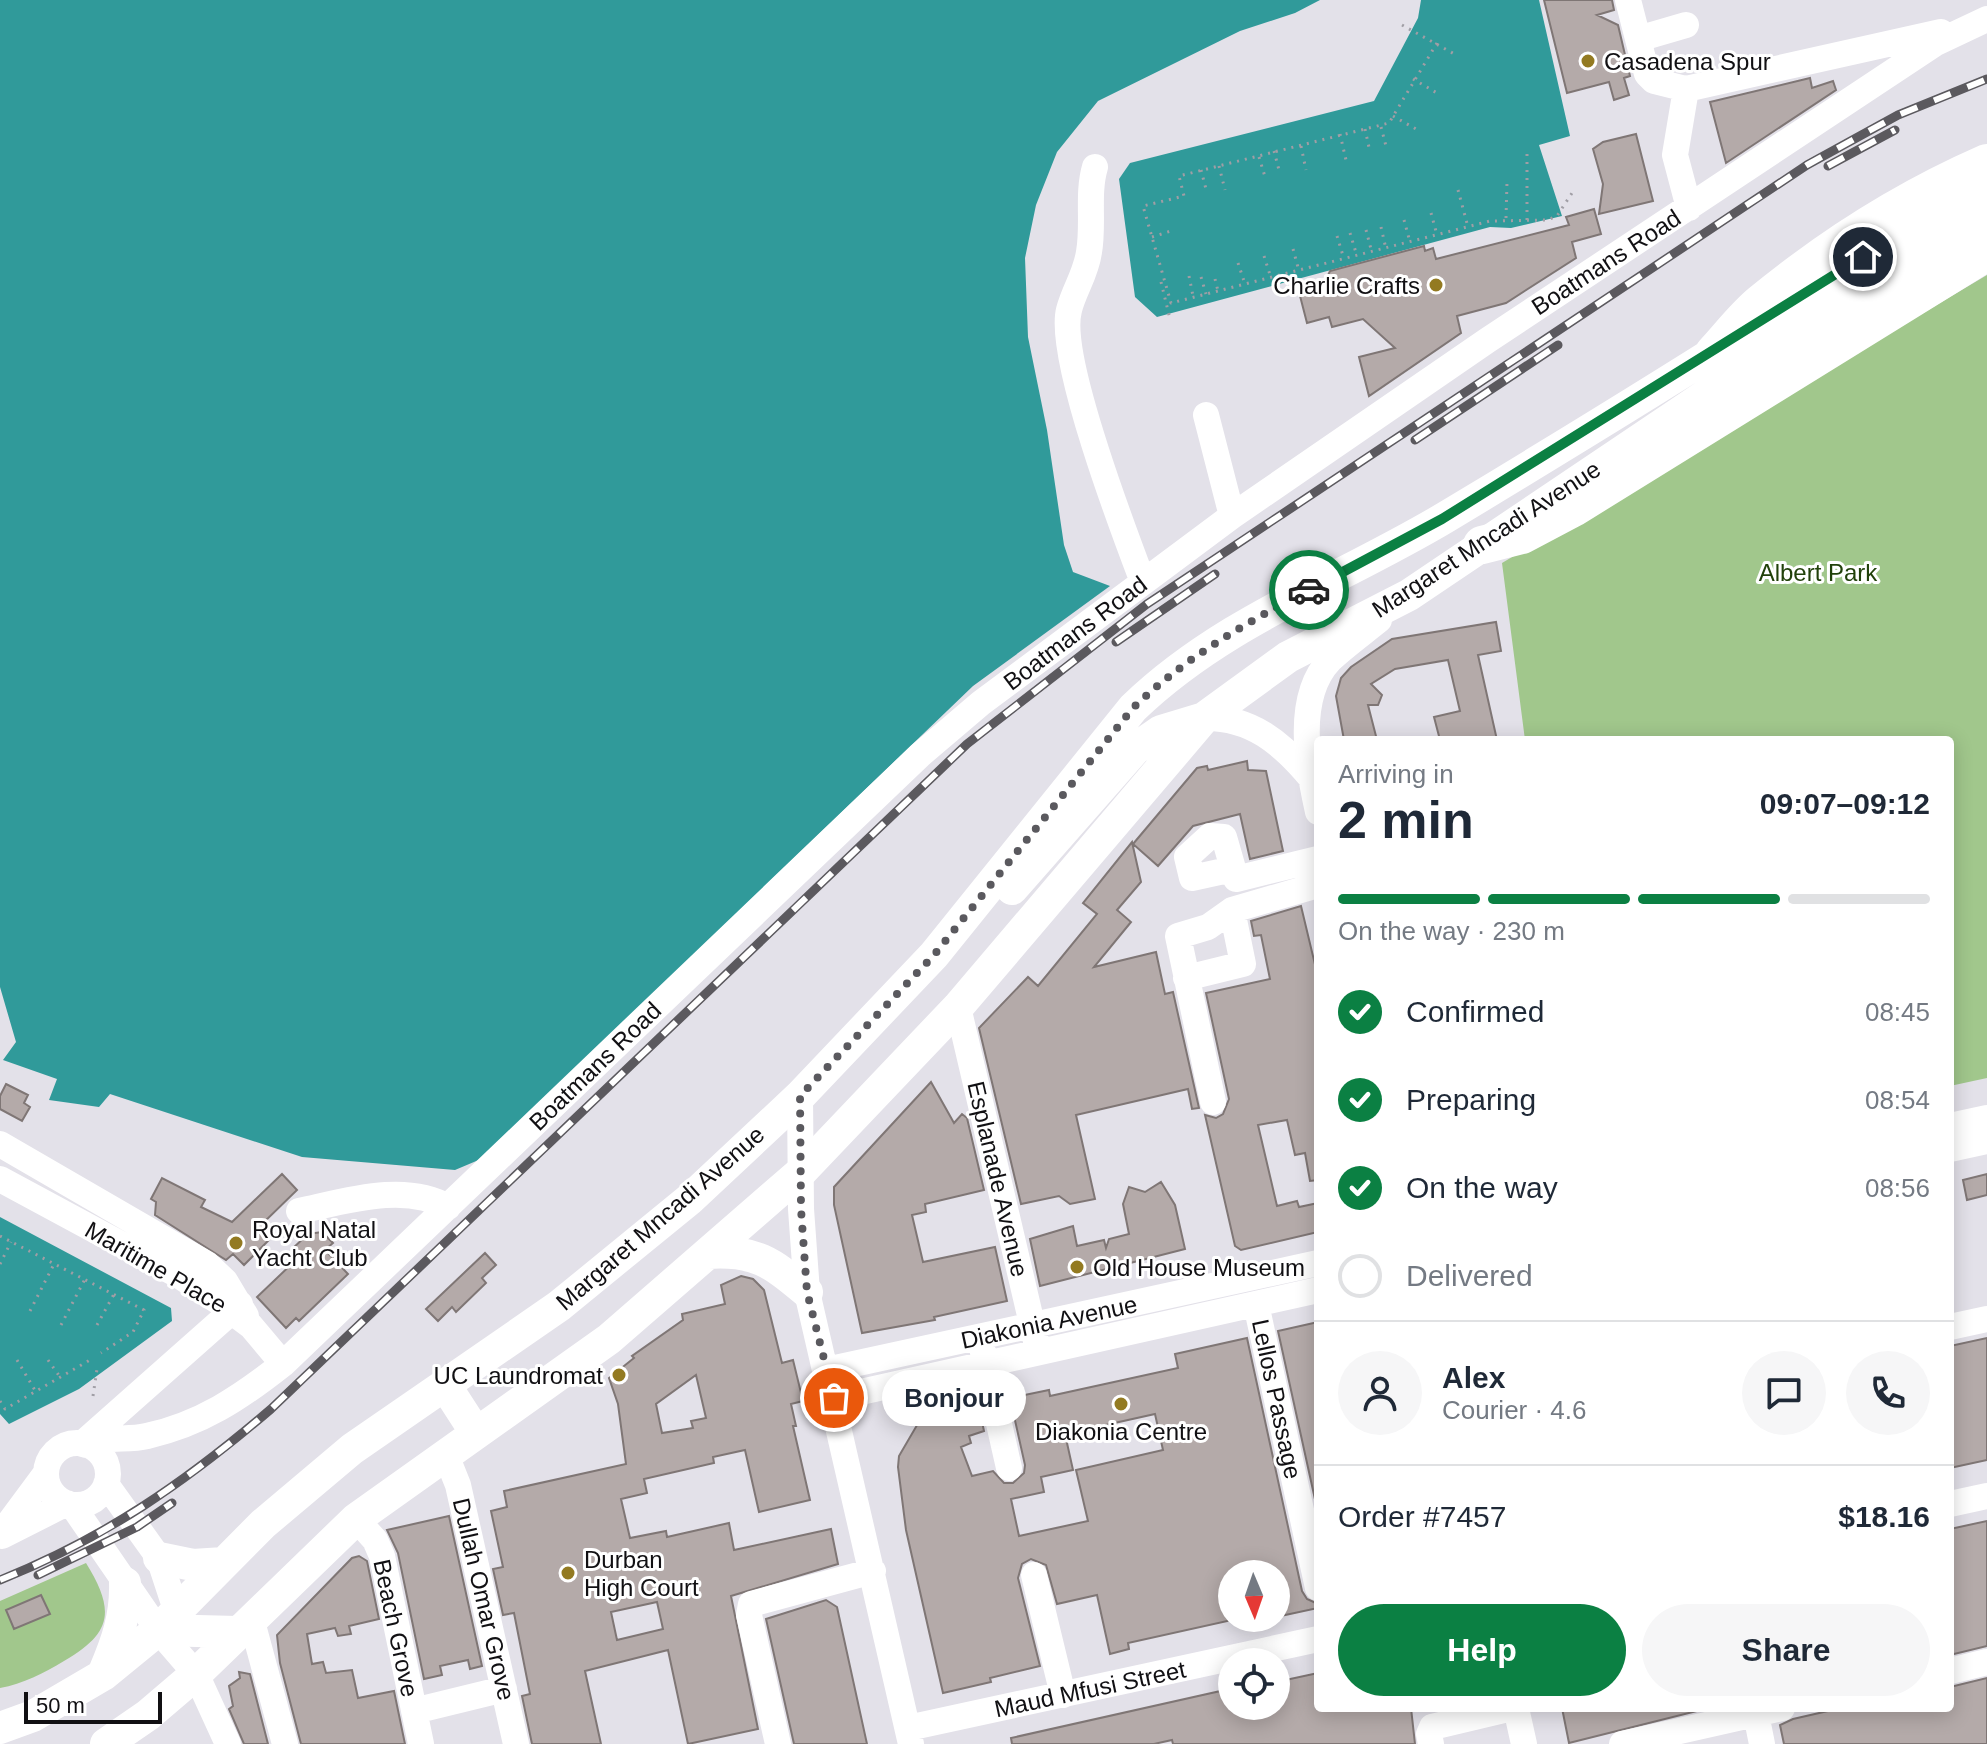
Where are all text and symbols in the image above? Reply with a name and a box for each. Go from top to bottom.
place label: Casadena Spur [1604,48,1771,75]
marker: Casadena Spur [1579,52,1597,70]
street label: Boatmans Road [1526,204,1686,320]
pin [1829,223,1897,291]
icon: home [1841,235,1885,279]
place label: Charlie Crafts [1273,272,1420,299]
marker: Charlie Crafts [1427,276,1445,294]
street label: Margaret Mncadi Avenue [1367,455,1605,623]
courier [1269,550,1349,630]
park label: Albert Park [1759,559,1878,586]
icon: car [1287,568,1331,612]
street label: Boatmans Road [998,570,1152,696]
text: Arriving in [1338,759,1454,789]
text: 09:07–09:12 [1760,787,1930,820]
text: 2 min [1338,791,1474,849]
text: On the way · 230 m [1338,916,1565,946]
icon: check [1338,990,1382,1034]
text: Confirmed [1406,995,1544,1028]
street label: Boatmans Road [524,997,666,1135]
text: 08:45 [1865,997,1930,1027]
icon: check [1338,1078,1382,1122]
street label: Esplanade Avenue [962,1079,1034,1279]
text: Preparing [1406,1083,1536,1116]
text: 08:54 [1865,1085,1930,1115]
street label: Margaret Mncadi Avenue [551,1120,769,1316]
icon: check [1338,1166,1382,1210]
text: On the way [1406,1171,1558,1204]
text: 08:56 [1865,1173,1930,1203]
street label: Maritime Place [81,1216,231,1318]
place label: Royal Natal Yacht Club [252,1216,376,1271]
marker: Royal Natal Yacht Club [227,1234,245,1252]
place label: Old House Museum [1093,1254,1305,1281]
marker: Old House Museum [1068,1258,1086,1276]
text: Delivered [1406,1259,1533,1292]
street label: Diakonia Avenue [958,1290,1140,1354]
street label: Lellos Passage [1247,1317,1307,1481]
button: person [1338,1351,1422,1435]
button: chat [1742,1351,1826,1435]
button: phone [1846,1351,1930,1435]
text: Alex [1442,1361,1505,1394]
place label: UC Laundromat [434,1362,603,1389]
pin [800,1364,868,1432]
marker: UC Laundromat [610,1366,628,1384]
callout: Bonjour [882,1370,1026,1426]
icon: bag [812,1376,856,1420]
text: Bonjour [904,1383,1004,1413]
marker: Diakonia Centre [1112,1395,1130,1413]
text: Courier · 4.6 [1442,1395,1587,1425]
place label: Diakonia Centre [1035,1418,1207,1445]
street label: Dullah Omar Grove [448,1495,520,1703]
text: Order #7457 [1338,1500,1506,1533]
text: $18.16 [1838,1500,1930,1533]
place label: Durban High Court [584,1546,699,1601]
street label: Beach Grove [368,1557,424,1699]
north arrow [1218,1560,1290,1632]
map controls [1218,1560,1290,1720]
marker: Durban High Court [559,1564,577,1582]
button: Help [1338,1604,1626,1696]
button: Share [1642,1604,1930,1696]
button: locate [1218,1648,1290,1720]
street label: Maud Mfusi Street [992,1655,1188,1722]
scale bar [24,1688,162,1724]
text: 50 m [36,1693,85,1718]

